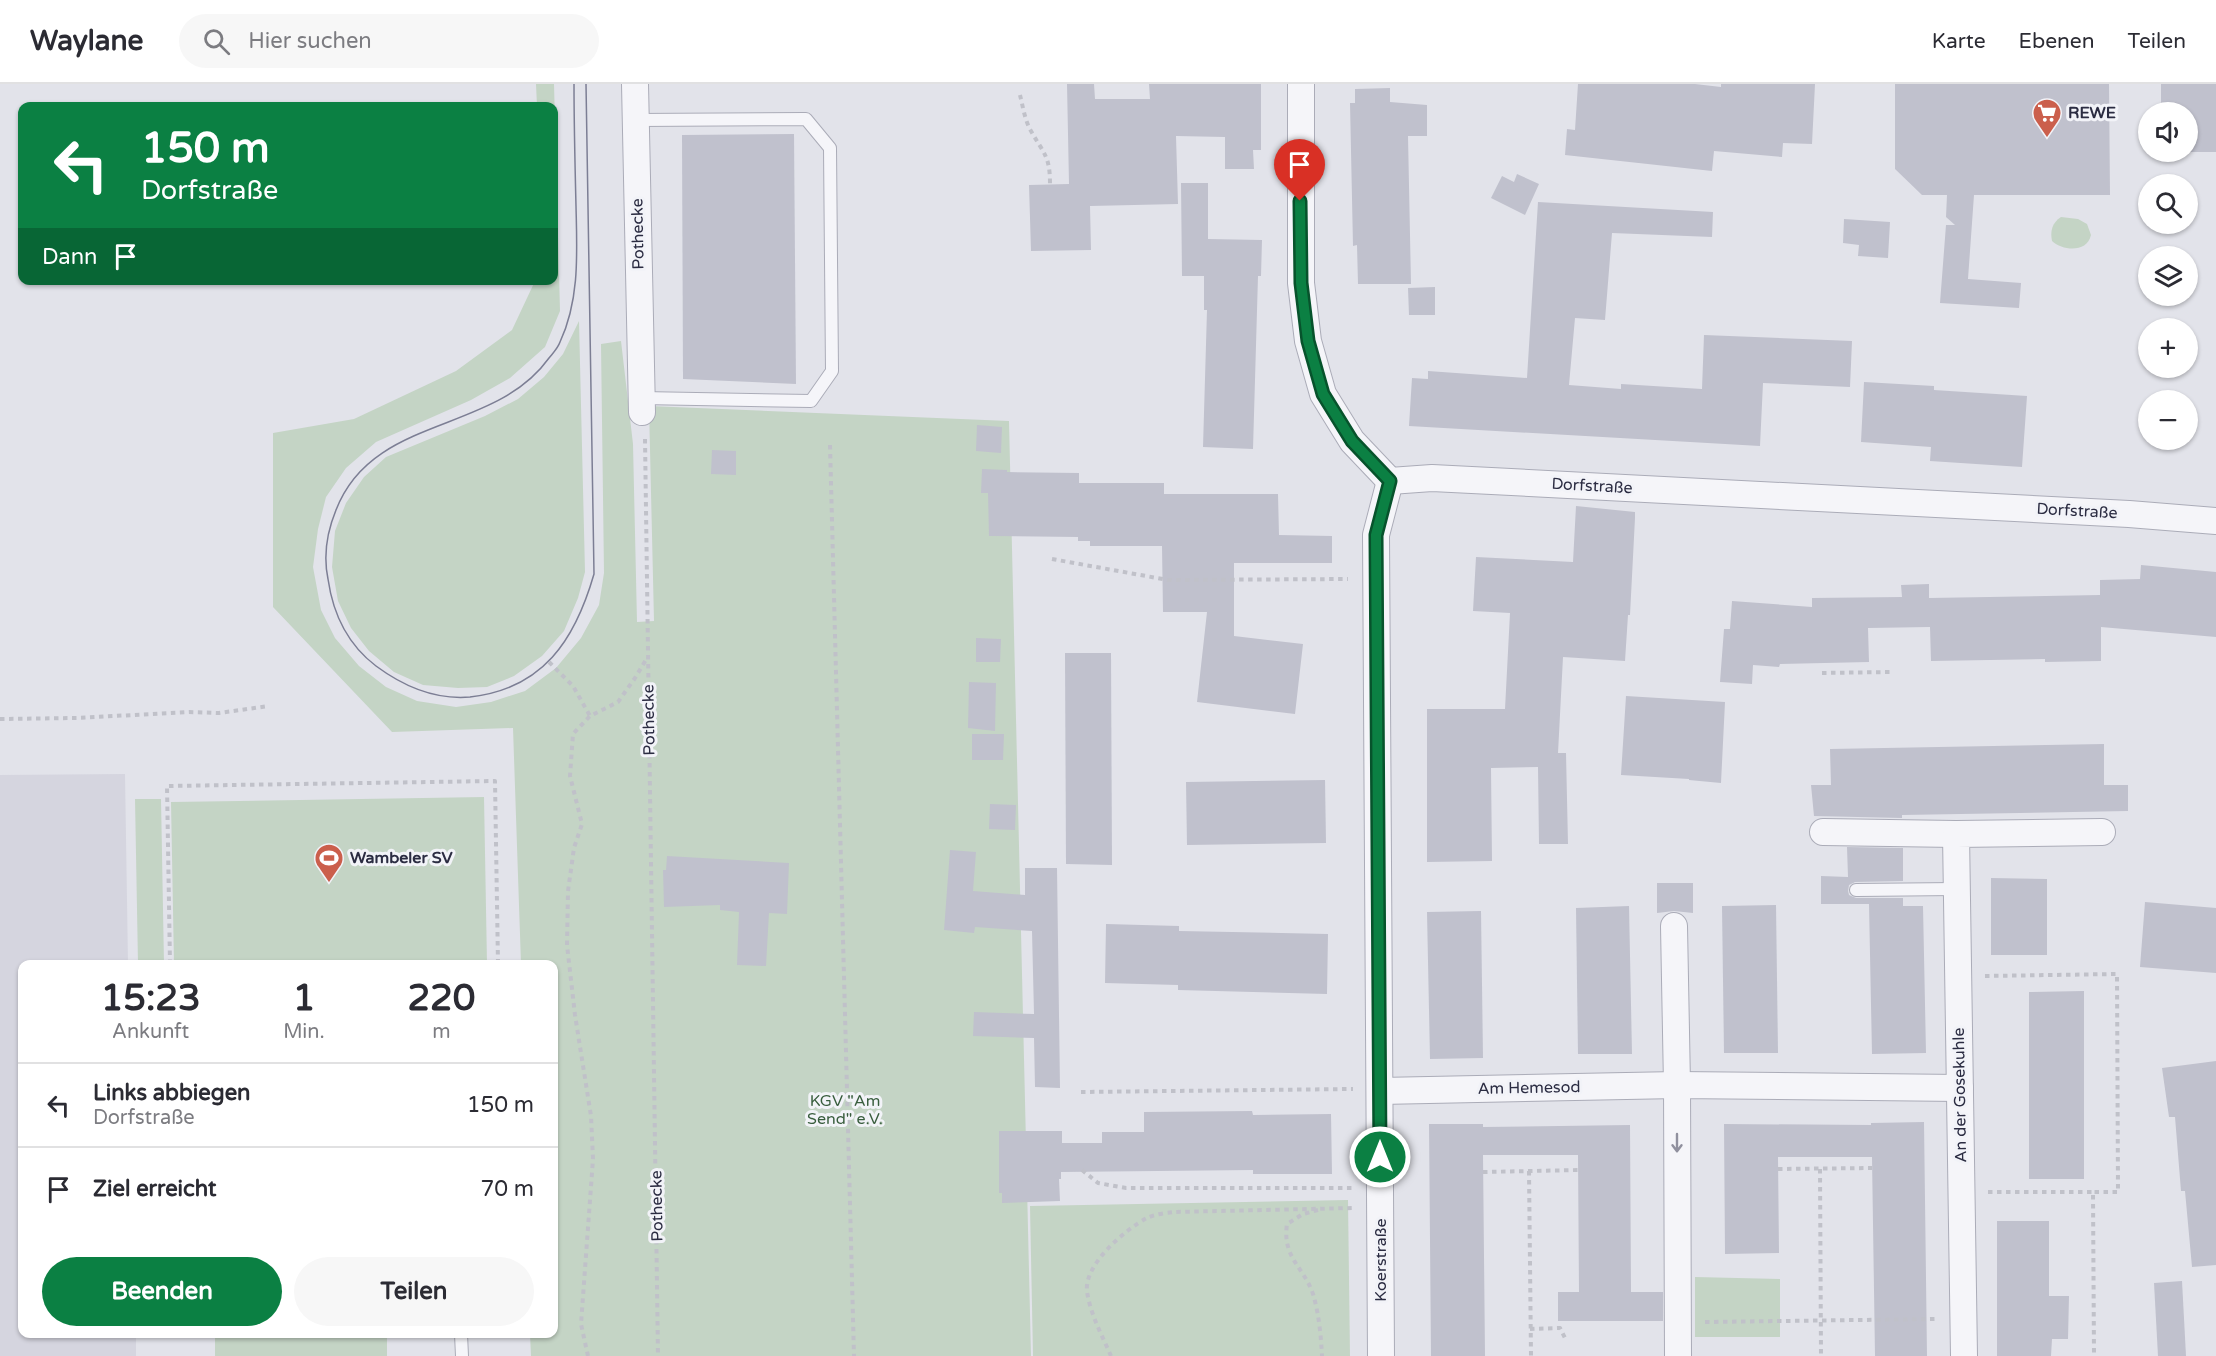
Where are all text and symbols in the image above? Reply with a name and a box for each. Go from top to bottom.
search box [179,14,599,68]
text: Waylane [30,24,143,58]
icon: search [200,25,233,58]
text: Hier suchen [248,28,372,54]
text: Karte [1932,29,1986,54]
text: Ebenen [2019,29,2095,54]
text: Teilen [2128,29,2186,54]
supermarket icon: REWE [2031,97,2063,139]
map controls [2138,102,2198,450]
button: sound [2138,102,2198,162]
place label: REWE [2068,103,2116,123]
text: 150 m [141,123,270,174]
icon: left [42,126,120,204]
pin [1274,139,1325,201]
icon: arrive [1283,148,1316,181]
text: Dorfstraße [141,174,278,207]
button: search [2138,174,2198,234]
street label: Pothecke [627,198,649,270]
icon: arrive [109,240,142,273]
text: Dann [42,244,97,270]
button: layers [2138,246,2198,306]
button: + [2138,318,2198,378]
button: − [2138,390,2198,450]
street label: Dorfstraße [1551,474,1633,498]
street label: Dorfstraße [2036,499,2118,523]
street label: Pothecke [638,684,660,756]
sports icon: Wambeler SV [313,842,345,884]
place label: Wambeler SV [350,848,453,868]
text: 15:23 [101,977,201,1020]
text: 1 [293,977,315,1020]
text: 220 [407,977,475,1020]
text: Ankunft [112,1020,189,1044]
text: Min. [283,1020,325,1044]
text: m [432,1020,451,1044]
street label: An der Gosekuhle [1949,1027,1971,1163]
street label: Am Hemesod [1477,1077,1581,1099]
text: Links abbiegen [93,1080,251,1106]
icon: left [42,1089,75,1122]
park label: KGV "Am Send" e.V. [807,1091,883,1129]
text: 150 m [467,1092,534,1118]
text: Dorfstraße [93,1106,195,1130]
position arrow [1348,1125,1412,1189]
one-way arrow [1671,1133,1683,1153]
street label: Pothecke [646,1170,668,1242]
icon: arrive [42,1173,75,1206]
text: Ziel erreicht [93,1176,216,1202]
text: 70 m [480,1176,534,1202]
street label: Koerstraße [1371,1218,1391,1302]
button: Beenden [42,1257,282,1326]
button: Teilen [294,1257,534,1326]

